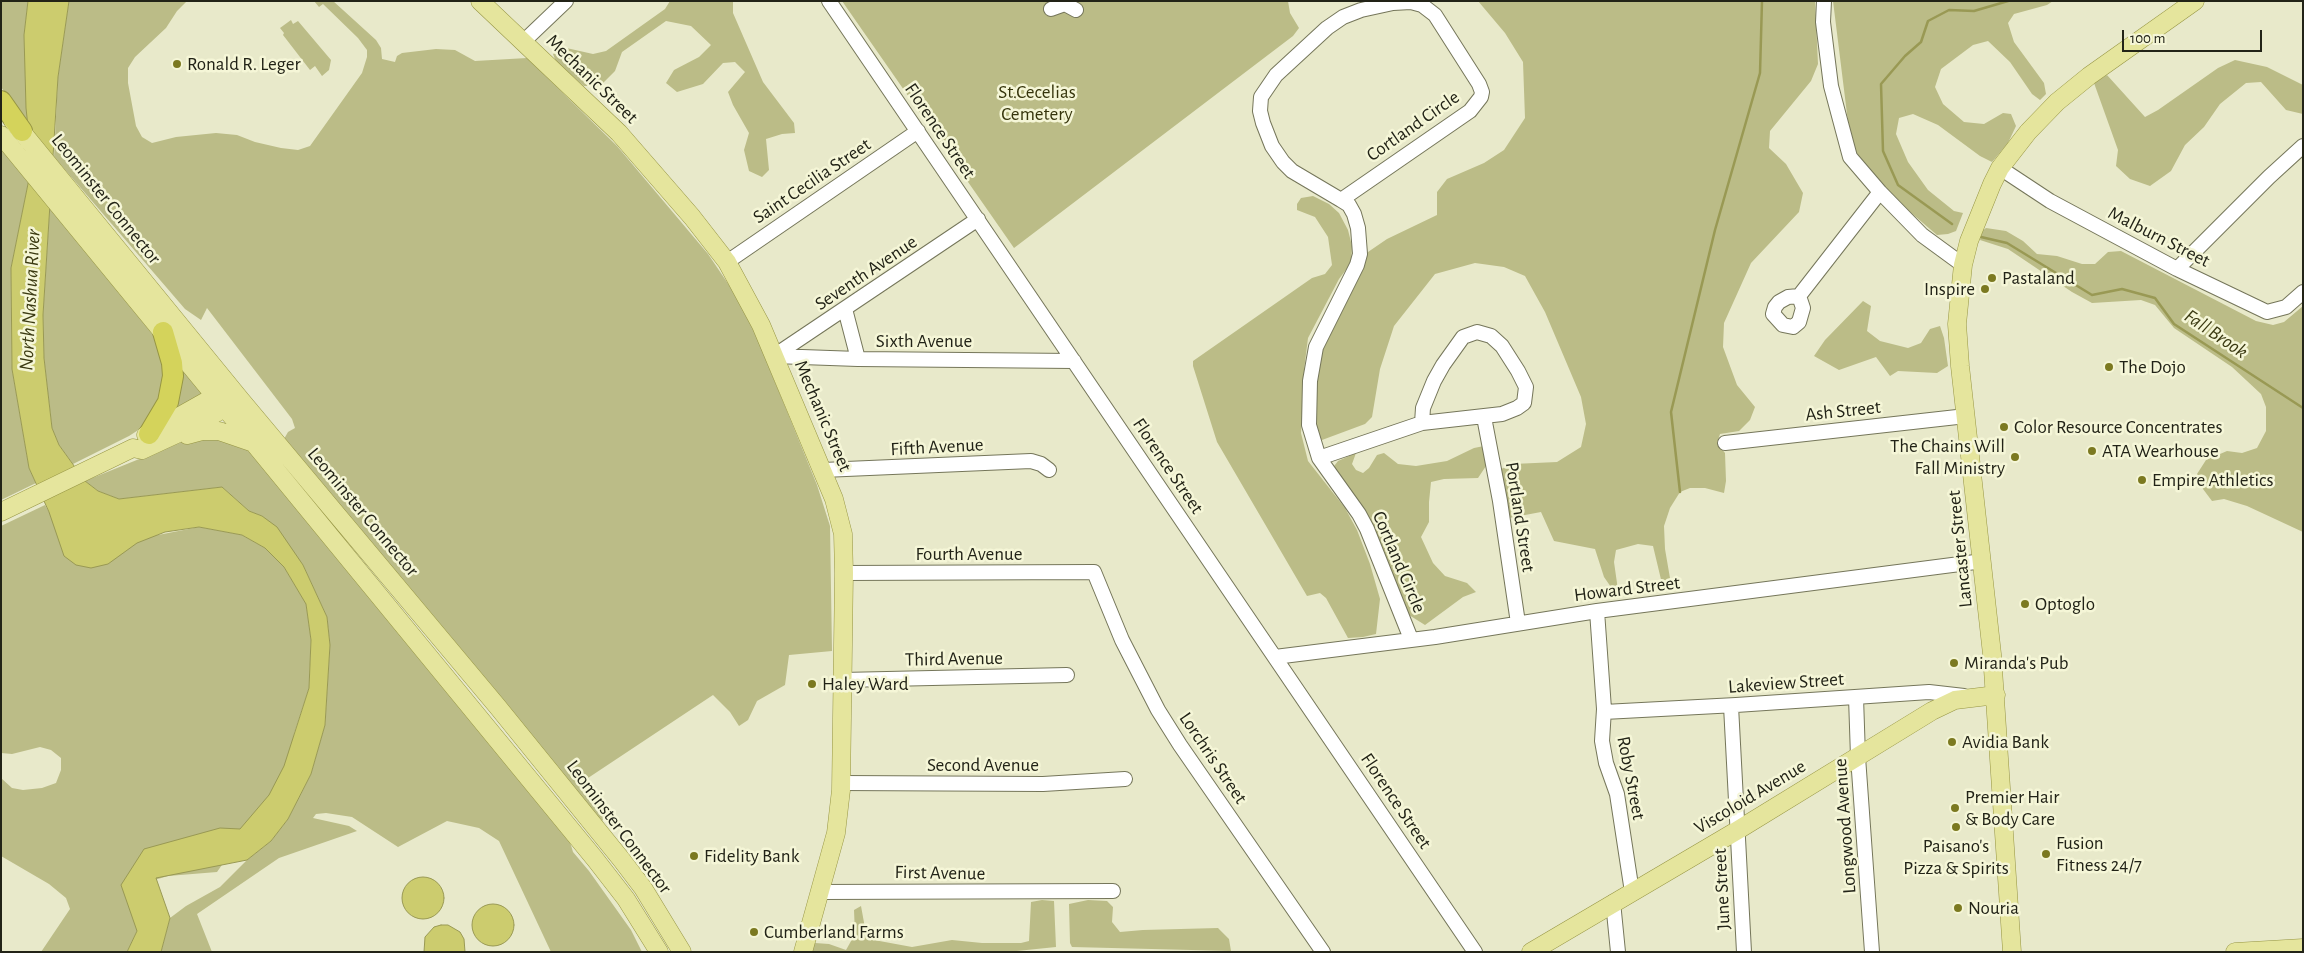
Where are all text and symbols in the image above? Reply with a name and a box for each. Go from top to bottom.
scale bar [2124,20,2264,52]
street label: Mechanic Street [541,30,643,128]
text: 100 m [2130,31,2165,46]
place label: Ronald R. Leger [187,53,301,75]
marker: Ronald R. Leger [171,58,183,70]
street label: Florence Street [900,79,980,183]
park label: St.Cecelias Cemetery [998,81,1076,125]
street label: Cortland Circle [1362,86,1464,166]
street label: Leominster Connector [46,129,166,269]
street label: Saint Cecilia Street [749,133,875,229]
street label: Malburn Street [2104,202,2214,272]
water label: North Nashua River [14,229,46,371]
street label: Seventh Avenue [811,231,921,315]
place label: Pastaland [2002,267,2075,289]
marker: Pastaland [1986,272,1998,284]
place label: Inspire [1924,278,1975,300]
marker: Inspire [1979,283,1991,295]
water label: Fall Brook [2180,304,2252,364]
street label: Sixth Avenue [876,330,972,352]
place label: The Dojo [2119,356,2186,378]
street label: Mechanic Street [789,357,857,475]
marker: The Dojo [2103,361,2115,373]
street label: Ash Street [1804,396,1882,426]
street label: Florence Street [1128,414,1208,518]
place label: Color Resource Concentrates [2014,416,2222,438]
marker: Color Resource Concentrates [1998,421,2010,433]
street label: Fifth Avenue [890,433,984,461]
place label: The Chains Will Fall Ministry [1890,435,2005,479]
place label: ATA Wearhouse [2102,440,2219,462]
street label: Leominster Connector [302,443,424,581]
marker: ATA Wearhouse [2086,445,2098,457]
marker: The Chains Will Fall Ministry [2009,451,2021,463]
street label: Portland Street [1500,460,1540,574]
place label: Empire Athletics [2152,469,2273,491]
marker: Empire Athletics [2136,474,2148,486]
street label: Lancaster Street [1943,489,1977,609]
street label: Cortland Circle [1367,508,1431,616]
street label: Fourth Avenue [916,543,1022,565]
street label: Howard Street [1573,571,1681,607]
place label: Optoglo [2035,593,2095,615]
marker: Optoglo [2019,598,2031,610]
street label: Third Avenue [905,647,1003,671]
place label: Miranda's Pub [1964,652,2068,674]
marker: Miranda's Pub [1948,657,1960,669]
street label: Lakeview Street [1727,668,1845,698]
place label: Haley Ward [822,673,909,695]
marker: Haley Ward [806,678,818,690]
street label: Lorchris Street [1174,708,1252,808]
place label: Avidia Bank [1962,731,2049,753]
street label: Roby Street [1612,734,1650,822]
marker: Avidia Bank [1946,736,1958,748]
street label: Florence Street [1356,749,1436,853]
street label: Second Avenue [927,754,1039,776]
street label: Viscoloid Avenue [1690,755,1810,839]
street label: Leominster Connector [561,756,677,898]
street label: Longwood Avenue [1829,758,1861,894]
place label: Premier Hair & Body Care [1965,786,2059,830]
marker: Premier Hair & Body Care [1949,802,1961,814]
marker: Paisano's Pizza & Spirits [1950,821,1962,833]
place label: Fusion Fitness 24/7 [2056,832,2142,876]
place label: Paisano's Pizza & Spirits [1903,835,2009,879]
place label: Fidelity Bank [704,845,799,867]
street label: June Street [1708,848,1736,930]
marker: Fusion Fitness 24/7 [2040,848,2052,860]
marker: Fidelity Bank [688,850,700,862]
street label: First Avenue [895,861,985,885]
place label: Nouria [1968,897,2019,919]
marker: Nouria [1952,902,1964,914]
place label: Cumberland Farms [764,921,904,943]
marker: Cumberland Farms [748,926,760,938]

